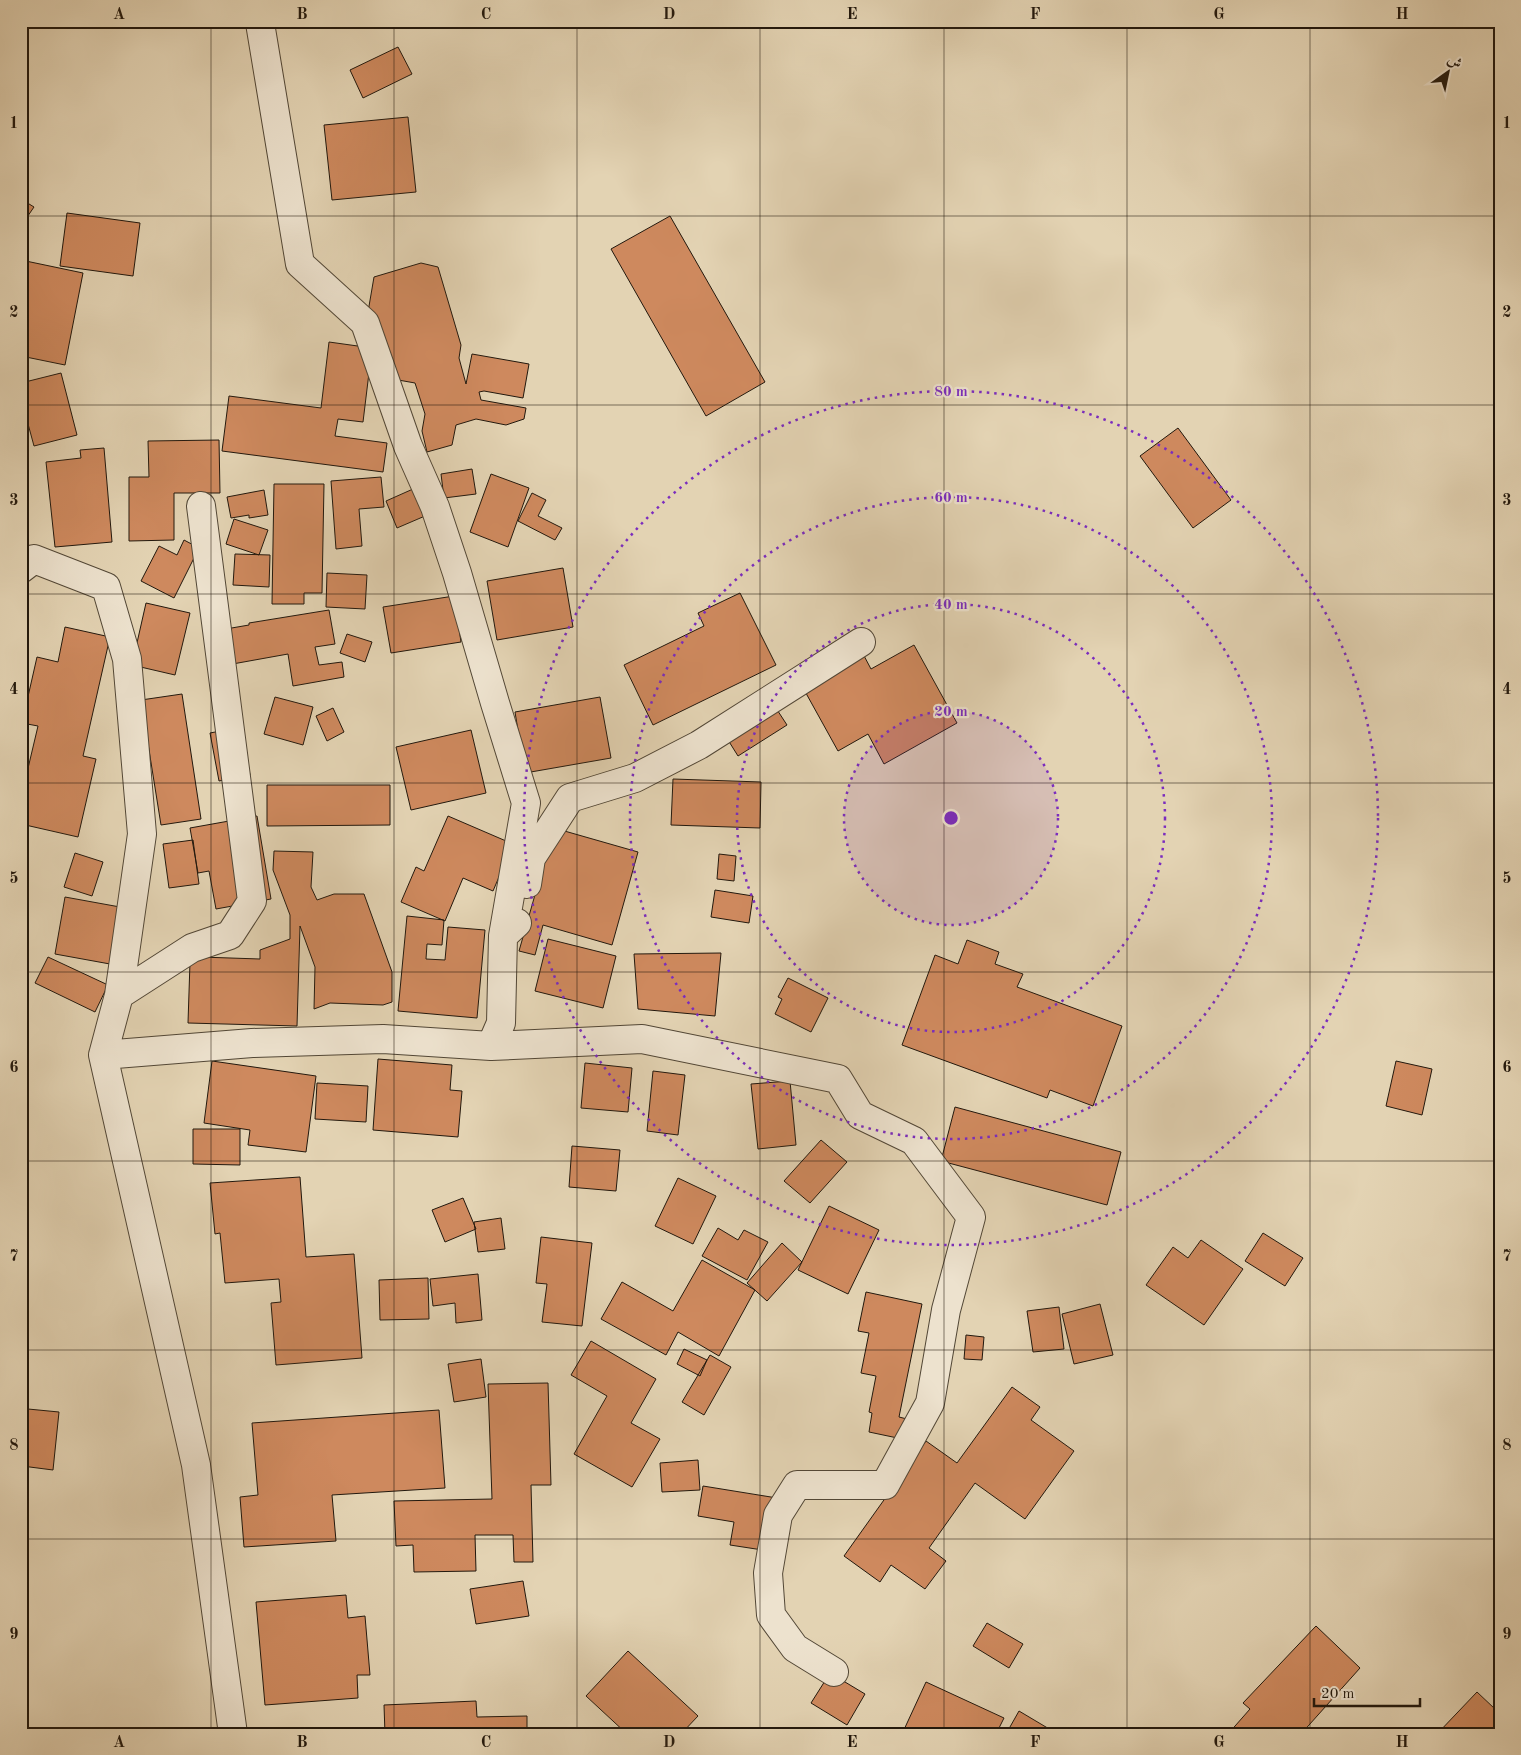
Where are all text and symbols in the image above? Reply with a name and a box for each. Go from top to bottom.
text: A [113,7,125,23]
text: B [296,7,308,23]
text: C [481,7,491,23]
text: D [663,7,675,23]
text: E [846,7,858,23]
text: F [1030,7,1041,23]
text: G [1213,7,1225,23]
text: H [1395,7,1409,23]
north arrow [1424,48,1474,98]
text: ش [1445,52,1464,72]
text: 1 [9,116,19,132]
text: 1 [1502,116,1512,132]
text: 2 [9,305,19,321]
text: 2 [1502,305,1512,321]
text: 80 m [934,385,968,400]
text: 60 m [934,491,968,506]
text: 3 [9,493,19,509]
text: 3 [1502,493,1512,509]
text: 40 m [934,598,968,613]
text: 4 [9,682,19,698]
text: 4 [1502,682,1512,698]
text: 20 m [934,705,968,720]
centre of rings [942,809,960,827]
text: 5 [9,871,19,887]
text: 5 [1502,871,1512,887]
text: 6 [9,1060,19,1076]
text: 6 [1502,1060,1512,1076]
text: 7 [9,1249,19,1265]
text: 7 [1502,1249,1512,1265]
text: 8 [9,1438,19,1454]
text: 8 [1502,1438,1512,1454]
text: 9 [9,1627,19,1643]
text: 9 [1502,1627,1512,1643]
scale bar [1314,1675,1420,1707]
text: 20 m [1321,1687,1355,1702]
text: A [113,1735,125,1751]
text: B [296,1735,308,1751]
text: C [481,1735,491,1751]
text: D [663,1735,675,1751]
text: E [846,1735,858,1751]
text: F [1030,1735,1041,1751]
text: G [1213,1735,1225,1751]
text: H [1395,1735,1409,1751]

